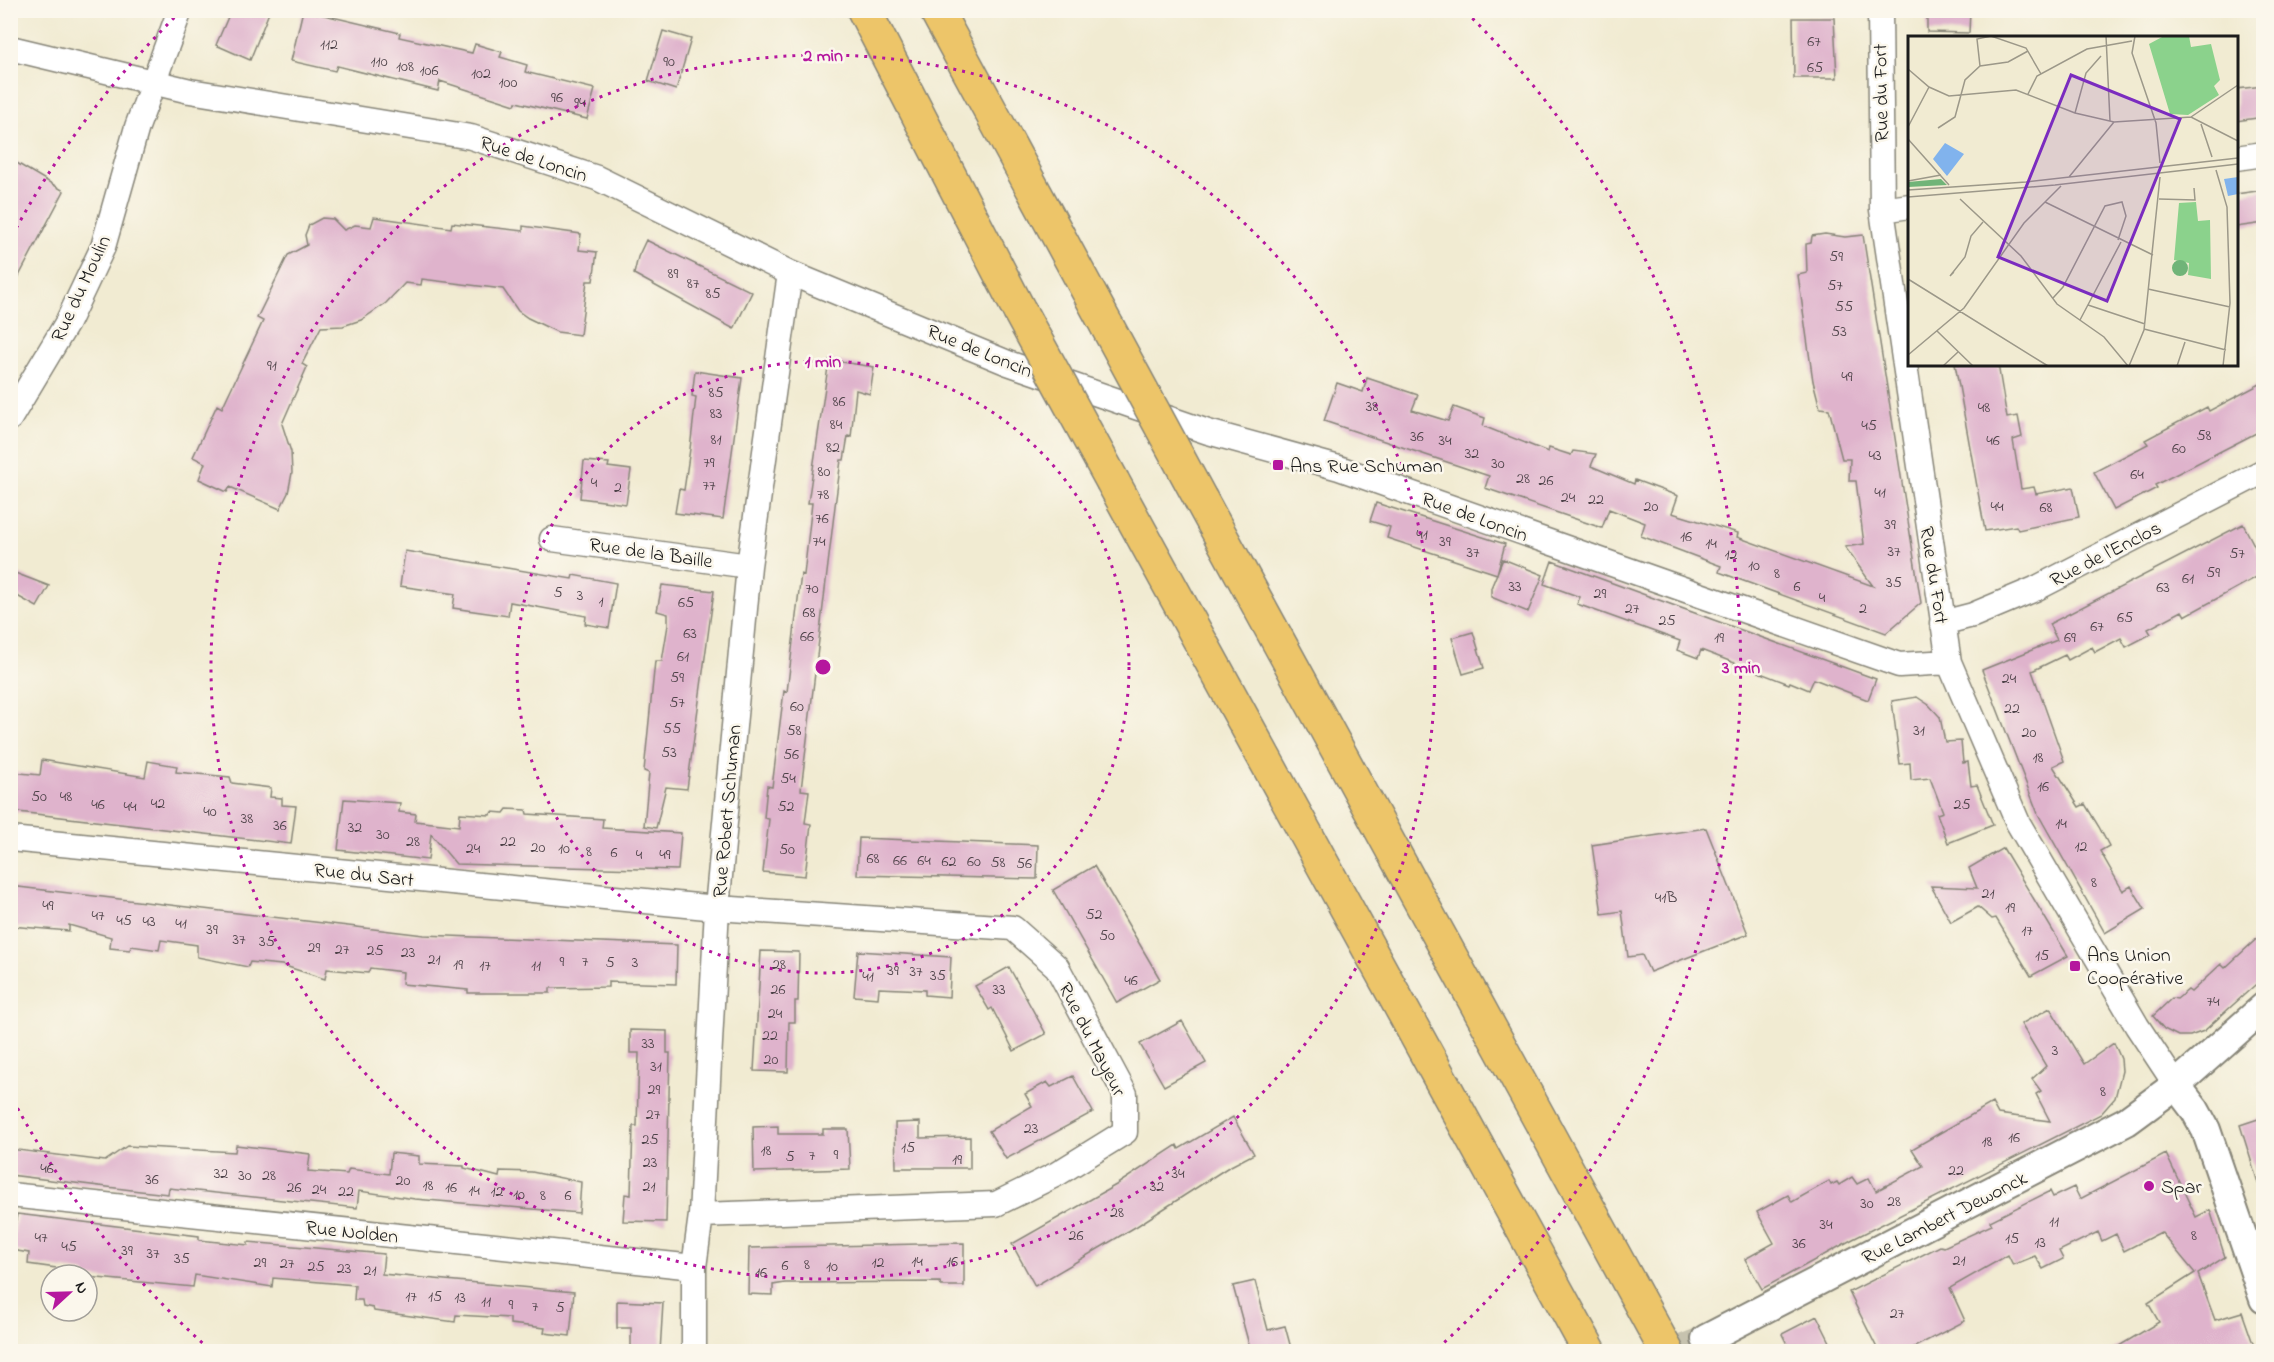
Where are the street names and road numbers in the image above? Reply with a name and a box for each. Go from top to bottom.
street label: Rue du Fort [1867,43,1898,142]
street label: Rue de Loncin [476,129,591,191]
street label: Rue du Moulin [45,231,120,347]
street label: Rue de Loncin [922,318,1036,387]
street label: Rue de Loncin [1417,486,1532,551]
street label: Rue de l'Enclos [2045,515,2167,596]
street label: Rue du Fort [1911,524,1955,627]
street label: Rue de la Baille [587,531,714,577]
street label: Rue Robert Schuman [706,723,751,899]
street label: Rue du Sart [312,857,416,896]
street label: Rue du Mayeur [1050,978,1132,1103]
street label: Rue Lambert Dewonck [1857,1165,2033,1273]
street label: Rue Nolden [304,1214,400,1253]

